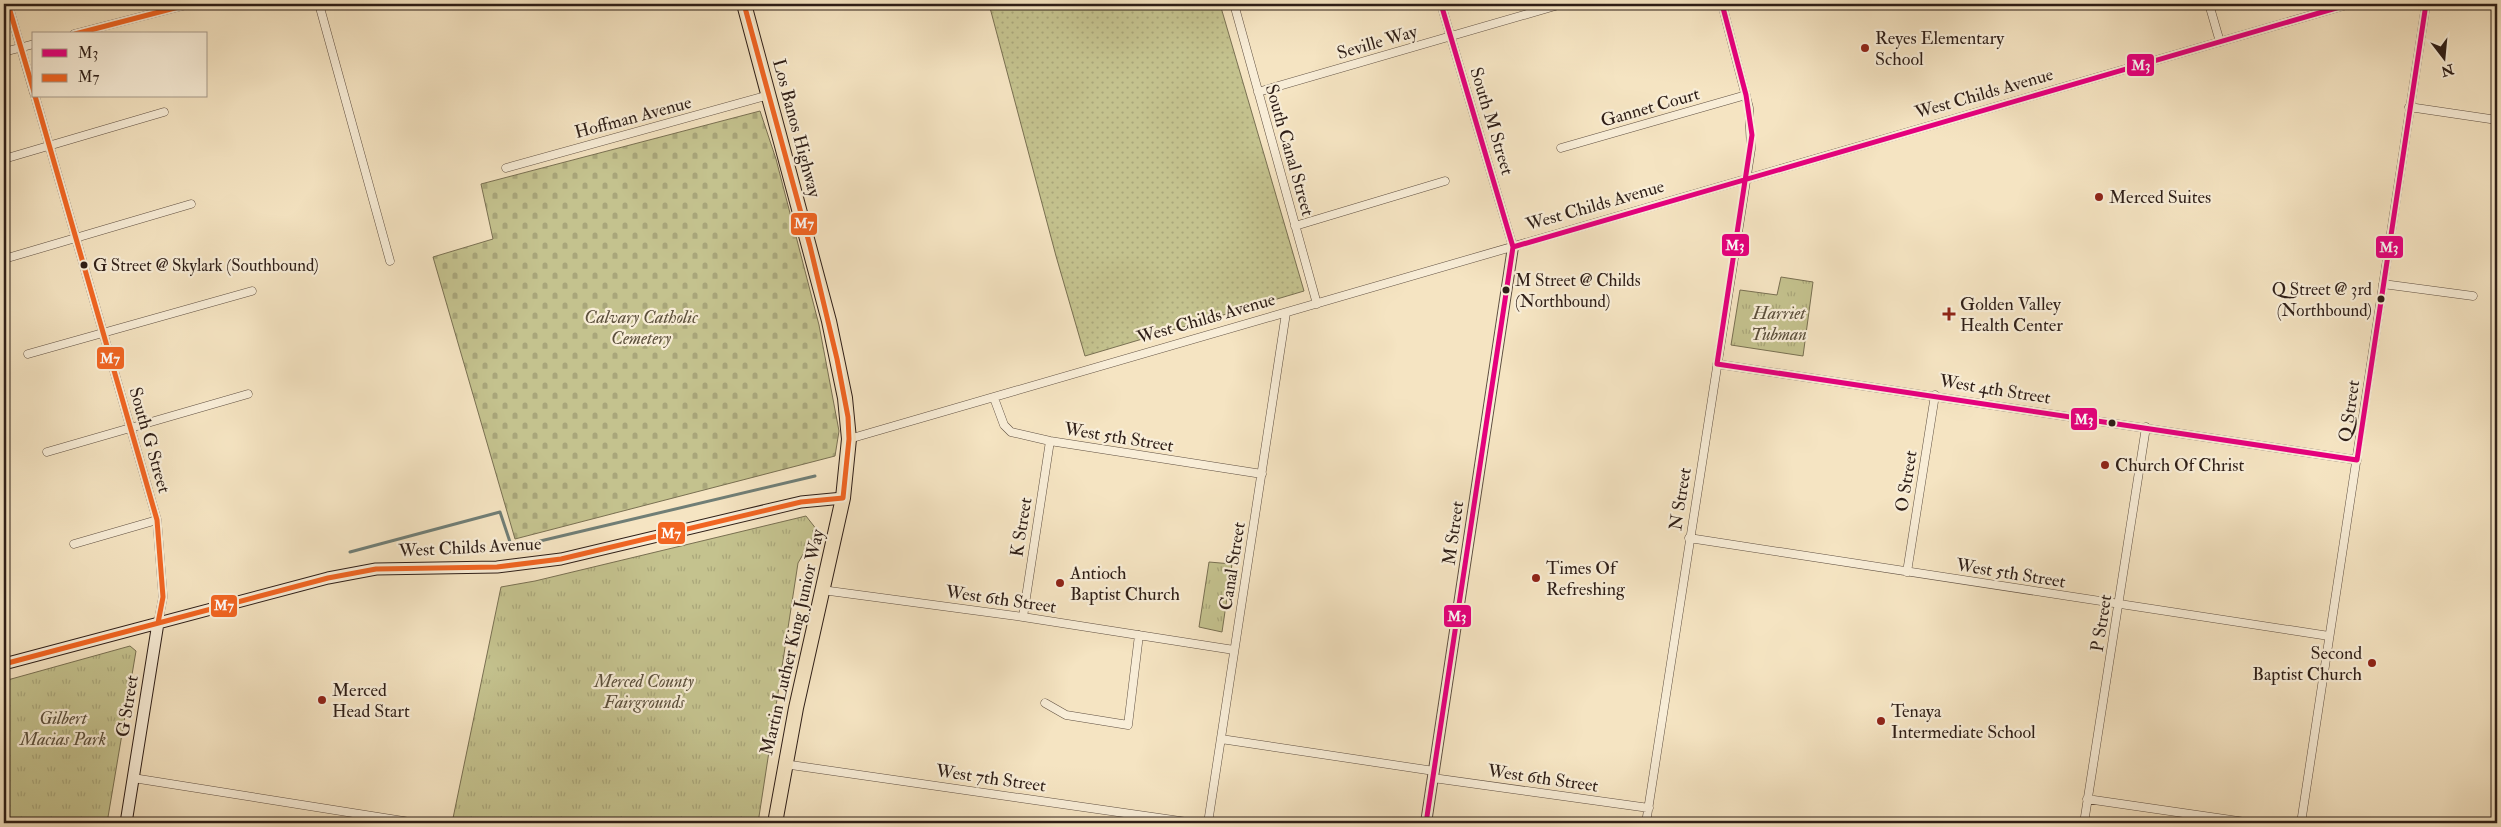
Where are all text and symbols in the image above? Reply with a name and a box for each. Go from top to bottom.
street label: Seville Way [1334,20,1421,65]
place label: Reyes Elementary School [1875,27,2005,71]
legend [32,32,208,98]
north arrow [2418,32,2468,82]
marker: Reyes Elementary School [1859,42,1871,54]
text: M3 [78,44,98,63]
line badge: M3 [2126,53,2155,77]
street label: Los Banos Highway [767,56,826,201]
text: M3 [2131,57,2150,74]
text: N [2439,60,2457,80]
street label: West Childs Avenue [1911,63,2056,125]
street label: South M Street [1464,64,1519,178]
text: M7 [78,68,100,87]
street label: South Canal Street [1260,82,1319,219]
street label: Gannet Court [1598,82,1702,133]
street label: Hoffman Avenue [572,91,695,144]
street label: West Childs Avenue [1522,175,1667,237]
place label: Merced Suites [2109,186,2211,209]
marker: Merced Suites [2093,191,2105,203]
line badge: M7 [790,212,818,236]
text: M7 [793,215,815,232]
line badge: M3 [1721,233,1750,257]
line badge: M3 [2375,235,2404,259]
text: M3 [1725,237,1744,254]
text: M3 [2379,239,2398,256]
place label: G Street @ Skylark (Southbound) [93,255,319,277]
marker: G Street @ Skylark (Southbound) [79,260,89,270]
place label: M Street @ Childs (Northbound) [1515,270,1641,312]
place label: Q Street @ 3rd (Northbound) [2272,279,2373,321]
marker: M Street @ Childs (Northbound) [1501,285,1511,295]
street label: West Childs Avenue [1133,288,1278,350]
place label: Golden Valley Health Center [1960,293,2063,337]
marker: Q Street @ 3rd (Northbound) [2376,294,2386,304]
park label: Harriet Tubman [1751,302,1807,346]
park label: Calvary Catholic Cemetery [584,306,698,350]
marker: Golden Valley Health Center [1942,307,1956,321]
line badge: M7 [96,346,125,370]
text: M7 [99,350,121,367]
street label: West 4th Street [1937,369,2052,410]
street label: Q Street [2334,378,2365,444]
street label: South G Street [123,384,176,496]
line badge: M3 [2070,407,2098,431]
text: M3 [2074,411,2093,428]
street label: West 5th Street [1062,417,1175,458]
unlabelled marker [2107,418,2117,428]
street label: O Street [1890,449,1923,513]
place label: Church Of Christ [2115,454,2244,477]
marker: Church Of Christ [2099,459,2111,471]
street label: N Street [1664,466,1697,532]
street label: K Street [1005,496,1038,558]
street label: M Street [1438,499,1469,567]
street label: Canal Street [1214,520,1251,612]
line badge: M7 [657,521,686,545]
text: M7 [660,525,682,542]
street label: Martin Luther King Junior Way [755,526,830,757]
street label: West Childs Avenue [397,532,542,563]
street label: West 5th Street [1954,553,2067,594]
place label: Times Of Refreshing [1546,557,1626,601]
place label: Antioch Baptist Church [1069,562,1180,606]
marker: Times Of Refreshing [1530,572,1542,584]
marker: Antioch Baptist Church [1054,577,1066,589]
street label: West 6th Street [943,580,1058,619]
street label: P Street [2086,593,2117,653]
line badge: M7 [210,594,238,618]
text: M7 [213,597,235,614]
line badge: M3 [1443,604,1472,628]
text: M3 [1447,608,1466,625]
place label: Second Baptist Church [2252,642,2363,686]
marker: Second Baptist Church [2366,657,2378,669]
park label: Merced County Fairgrounds [593,670,695,714]
street label: G Street [111,673,144,739]
place label: Merced Head Start [332,679,410,723]
marker: Merced Head Start [316,694,328,706]
place label: Tenaya Intermediate School [1891,700,2036,744]
park label: Gilbert Macias Park [19,707,106,751]
marker: Tenaya Intermediate School [1875,715,1887,727]
street label: West 7th Street [934,759,1048,798]
street label: West 6th Street [1485,759,1600,798]

